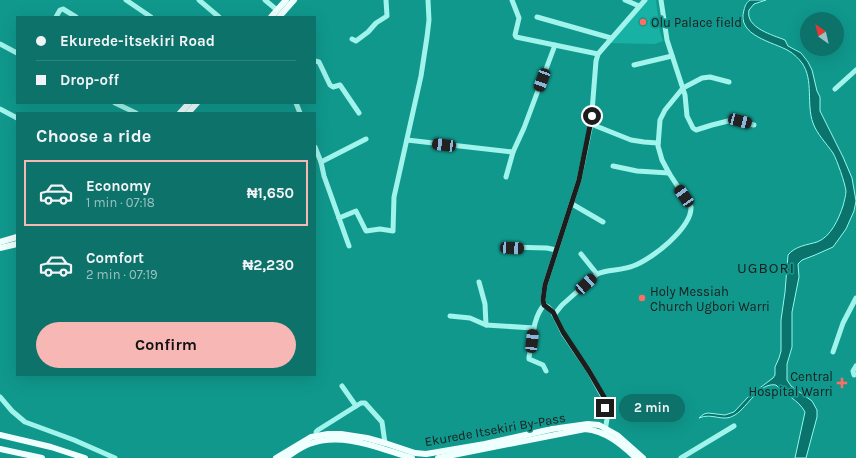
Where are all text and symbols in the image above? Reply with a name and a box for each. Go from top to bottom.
north arrow [800,12,844,56]
map controls [800,12,844,56]
place label: Olu Palace field [651,15,742,30]
marker: Olu Palace field [638,17,648,27]
text: Ekurede-itsekiri Road [60,32,215,50]
car [532,67,552,93]
text: Drop-off [60,71,119,89]
route start [583,107,601,125]
car [727,112,753,130]
text: Choose a ride [36,125,151,147]
car [431,138,457,152]
icon: car [38,175,74,211]
text: Economy [86,177,151,195]
car [672,183,696,209]
text: ₦1,650 [247,184,294,202]
text: 1 min · 07:18 [86,195,155,210]
car [500,241,524,255]
icon: car [38,247,74,283]
text: Comfort [86,249,144,267]
text: ₦2,230 [242,256,294,274]
district label: UGBORI [737,259,795,277]
text: 2 min · 07:19 [86,267,158,282]
car [573,272,599,296]
place label: Holy Messiah Church Ugbori Warri [650,284,770,314]
marker: Holy Messiah Church Ugbori Warri [637,293,647,303]
button: Confirm [36,322,296,368]
car [525,328,539,354]
place label: Central Hospital Warri [748,369,833,399]
marker: Central Hospital Warri [836,377,848,389]
callout: 2 min [619,394,685,422]
route end [596,399,614,417]
text: 2 min [634,400,670,415]
street label: Ekurede Itsekiri By-Pass [423,410,567,449]

